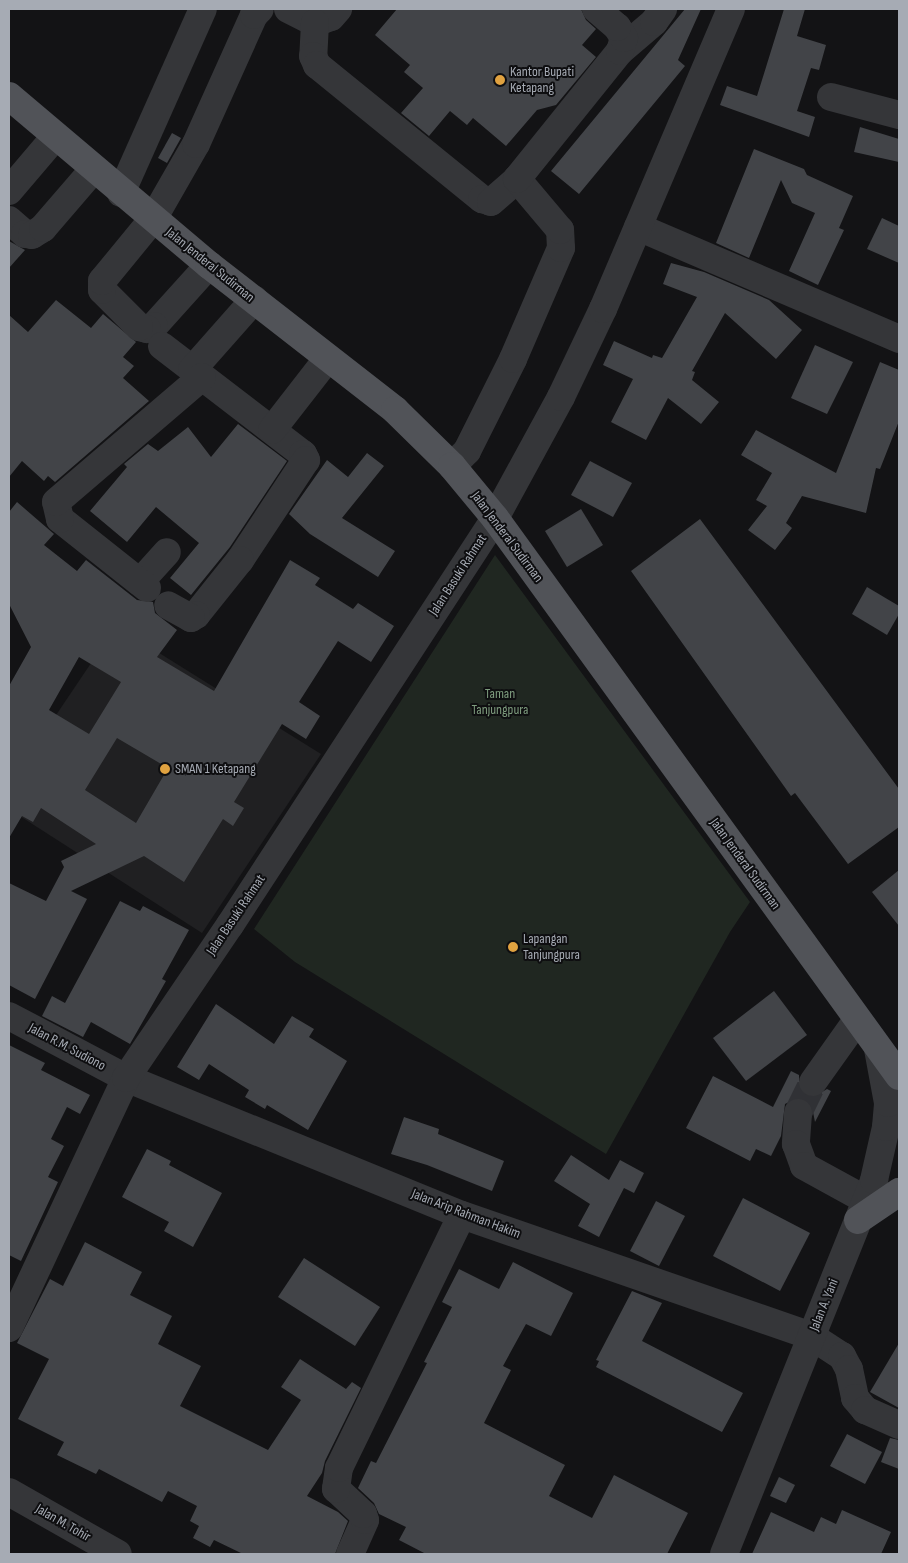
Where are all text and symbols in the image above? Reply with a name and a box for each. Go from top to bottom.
place label: Kantor Bupati Ketapang [510,64,574,96]
marker: Kantor Bupati Ketapang [494,74,506,86]
street label: Jalan Jenderal Sudirman [162,224,258,306]
street label: Jalan Jenderal Sudirman [467,488,547,586]
street label: Jalan Basuki Rahmat [425,531,491,619]
park label: Taman Tanjungpura [472,686,528,719]
place label: SMAN 1 Ketapang [175,761,256,777]
marker: SMAN 1 Ketapang [159,763,171,775]
street label: Jalan Jenderal Sudirman [706,815,784,913]
street label: Jalan Basuki Rahmat [203,872,269,958]
place label: Lapangan Tanjungpura [523,931,580,964]
marker: Lapangan Tanjungpura [507,941,519,953]
street label: Jalan R.M. Sudiono [26,1020,108,1074]
street label: Jalan Arip Rahman Hakim [409,1186,523,1242]
street label: Jalan A. Yani [806,1277,842,1333]
street label: Jalan M. Tohir [32,1501,94,1545]

